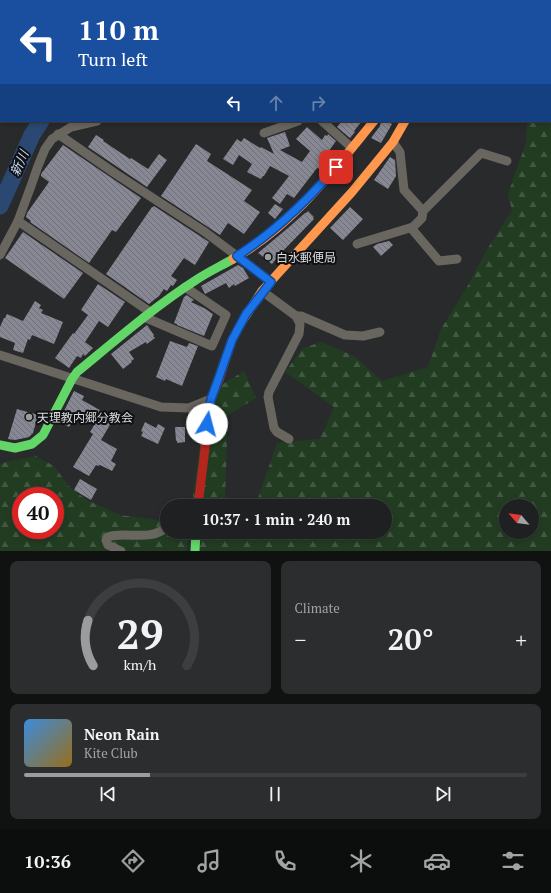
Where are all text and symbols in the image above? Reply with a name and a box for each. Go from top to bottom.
text: 110 m [78,11,159,48]
icon: left [12,16,64,68]
text: Turn left [78,47,148,71]
icon: left [223,92,245,114]
icon: ahead [265,92,287,114]
icon: right [307,92,329,114]
water label: 新川 [5,146,33,179]
pin [319,150,353,184]
icon: arrive [325,156,347,178]
place label: 白水郵便局 [276,250,336,265]
marker: 白水郵便局 [263,252,273,262]
position arrow [186,403,228,445]
place label: 天理教内郷分教会 [37,410,133,425]
marker: 天理教内郷分教会 [24,412,34,422]
speed limit sign: 40 [12,487,64,539]
north arrow [499,499,539,539]
map controls [499,499,539,539]
text: 10:37 · 1 min · 240 m [202,509,350,529]
text: Climate [295,599,340,617]
text: 29 [117,605,164,660]
text: 20° [388,619,434,659]
text: − [295,625,306,654]
text: + [515,625,527,654]
text: km/h [124,654,157,673]
text: Neon Rain [84,724,160,744]
text: Kite Club [84,744,138,762]
icon: previous [97,783,119,805]
icon: pause [264,783,286,805]
icon: next [432,783,454,805]
icon: directions [119,847,147,875]
icon: music [195,847,223,875]
icon: phone [271,847,299,875]
icon: climate [347,847,375,875]
icon: car [423,847,451,875]
icon: filters [499,847,527,875]
text: 10:36 [24,849,71,873]

